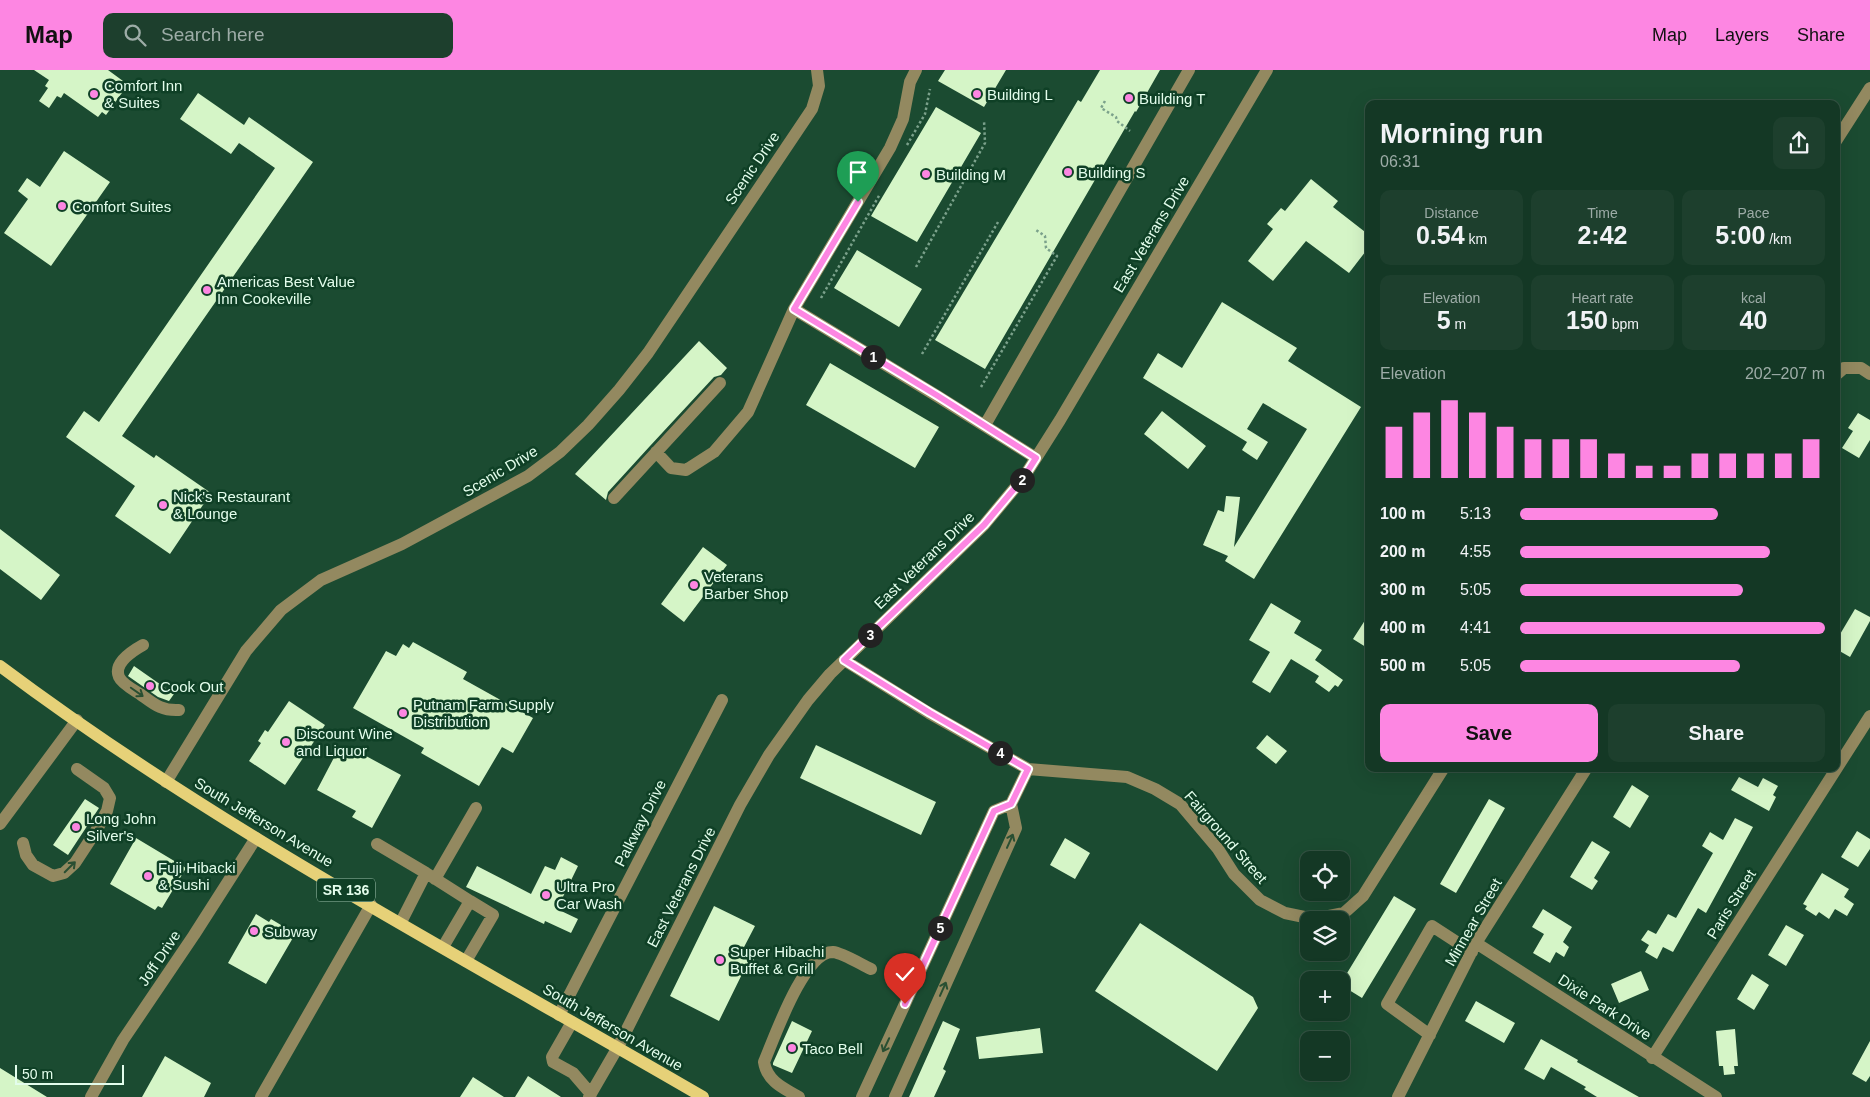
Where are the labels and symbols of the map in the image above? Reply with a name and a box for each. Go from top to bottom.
place label: Comfort Inn & Suites [104,77,182,111]
place label: Building L [987,86,1053,103]
marker: Comfort Inn & Suites [88,88,100,100]
marker: Building L [971,88,983,100]
place label: Building T [1139,90,1205,107]
marker: Building T [1123,92,1135,104]
street label: Scenic Drive [721,128,783,208]
pin [837,151,879,202]
place label: Building S [1078,164,1146,181]
place label: Building M [936,166,1006,183]
marker: Building S [1062,166,1074,178]
marker: Building M [920,168,932,180]
street label: East Veterans Drive [1110,173,1192,295]
place label: Comfort Suites [72,198,171,215]
marker: Comfort Suites [56,200,68,212]
place label: Americas Best Value Inn Cookeville [217,273,355,307]
marker: Americas Best Value Inn Cookeville [201,284,213,296]
pin: 1 [860,344,886,370]
street label: Scenic Drive [460,442,540,500]
pin: 2 [1010,468,1034,492]
place label: Nick's Restaurant & Lounge [173,488,291,522]
marker: Nick's Restaurant & Lounge [157,499,169,511]
street label: East Veterans Drive [870,508,978,612]
place label: Veterans Barber Shop [704,568,788,602]
marker: Veterans Barber Shop [688,579,700,591]
pin: 3 [858,622,882,648]
place label: Cook Out [160,678,224,695]
marker: Cook Out [144,680,156,692]
one-way arrow [129,687,143,697]
place label: Putnam Farm Supply Distribution [413,696,554,730]
marker: Putnam Farm Supply Distribution [397,707,409,719]
place label: Discount Wine and Liquor [296,725,393,759]
marker: Discount Wine and Liquor [280,736,292,748]
pin: 4 [988,740,1012,766]
street label: South Jefferson Avenue [192,774,336,870]
street label: Palkway Drive [611,777,669,869]
street label: Fairground Street [1181,787,1271,887]
place label: Long John Silver's [86,810,156,844]
marker: Long John Silver's [70,821,82,833]
street label: East Veterans Drive [643,824,719,950]
one-way arrow [1006,834,1016,849]
place label: Fuji Hibacki & Sushi [158,859,236,893]
one-way arrow [64,861,76,874]
street label: Paris Street [1703,866,1759,942]
marker: Fuji Hibacki & Sushi [142,870,154,882]
street label: Minnear Street [1441,874,1505,969]
road number: SR 136 [317,878,375,902]
place label: Ultra Pro Car Wash [556,878,622,912]
marker: Ultra Pro Car Wash [540,889,552,901]
pin: 5 [928,916,952,940]
place label: Subway [264,923,318,940]
marker: Subway [248,925,260,937]
street label: Joff Drive [134,927,184,989]
place label: Super Hibachi Buffet & Grill [730,943,824,977]
pin [884,953,926,1004]
marker: Super Hibachi Buffet & Grill [714,954,726,966]
street label: Dixie Park Drive [1555,971,1655,1043]
street label: South Jefferson Avenue [540,980,686,1074]
one-way arrow [939,982,949,997]
one-way arrow [880,1037,890,1052]
place label: Taco Bell [802,1040,863,1057]
marker: Taco Bell [786,1042,798,1054]
scale bar [15,1062,124,1085]

